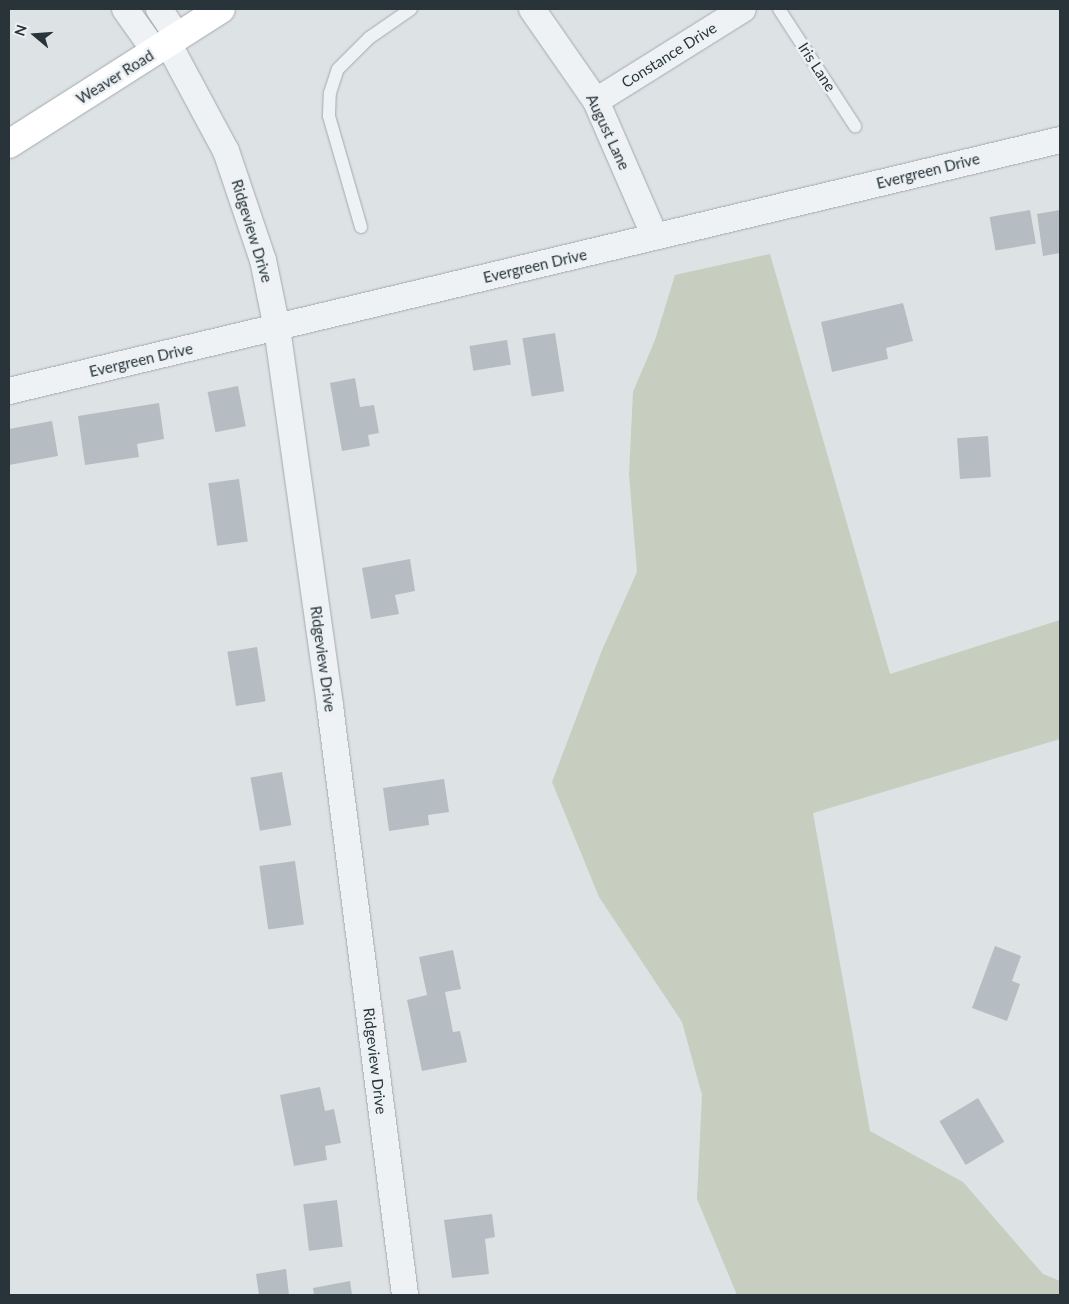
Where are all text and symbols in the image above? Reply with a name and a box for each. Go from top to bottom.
north arrow [10,10,60,60]
street label: Constance Drive [618,18,720,92]
text: N [11,22,30,38]
street label: Iris Lane [794,39,840,95]
street label: Weaver Road [73,46,157,108]
street label: August Lane [583,91,633,173]
street label: Evergreen Drive [874,149,982,193]
street label: Ridgeview Drive [228,177,276,285]
street label: Evergreen Drive [481,245,589,287]
street label: Evergreen Drive [87,339,195,381]
street label: Ridgeview Drive [307,605,339,713]
street label: Ridgeview Drive [360,1007,390,1115]

